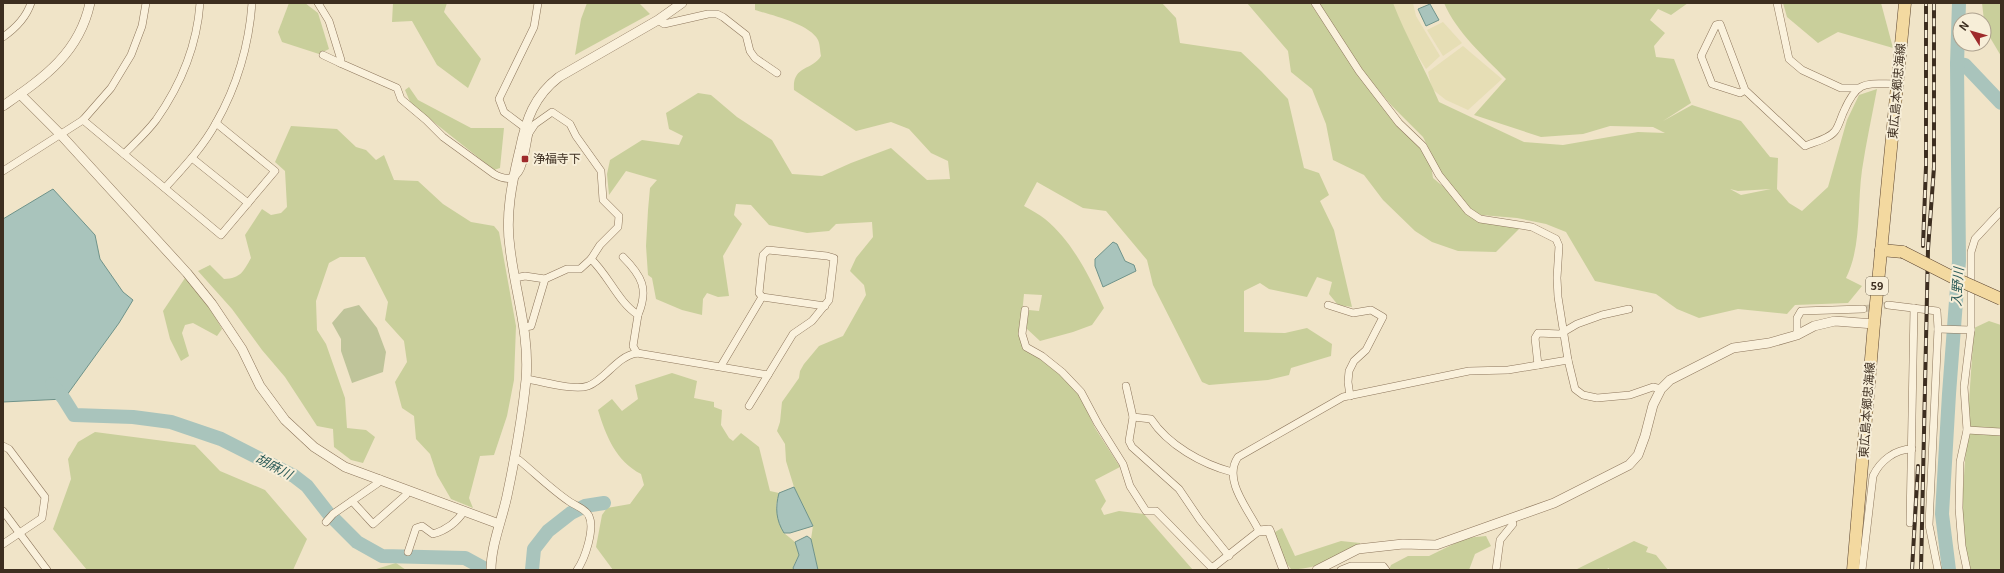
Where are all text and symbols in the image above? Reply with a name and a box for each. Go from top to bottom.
north arrow [1952,12,1992,52]
text: N [1954,17,1972,33]
street label: 東広島本郷忠海線 [1883,42,1908,139]
place label: 浄福寺下 [533,149,581,166]
marker: 浄福寺下 [520,154,530,164]
water label: 入野川 [1946,265,1967,307]
road number: 59 [1866,277,1888,295]
street label: 東広島本郷忠海線 [1854,361,1877,458]
water label: 胡麻川 [253,448,298,484]

